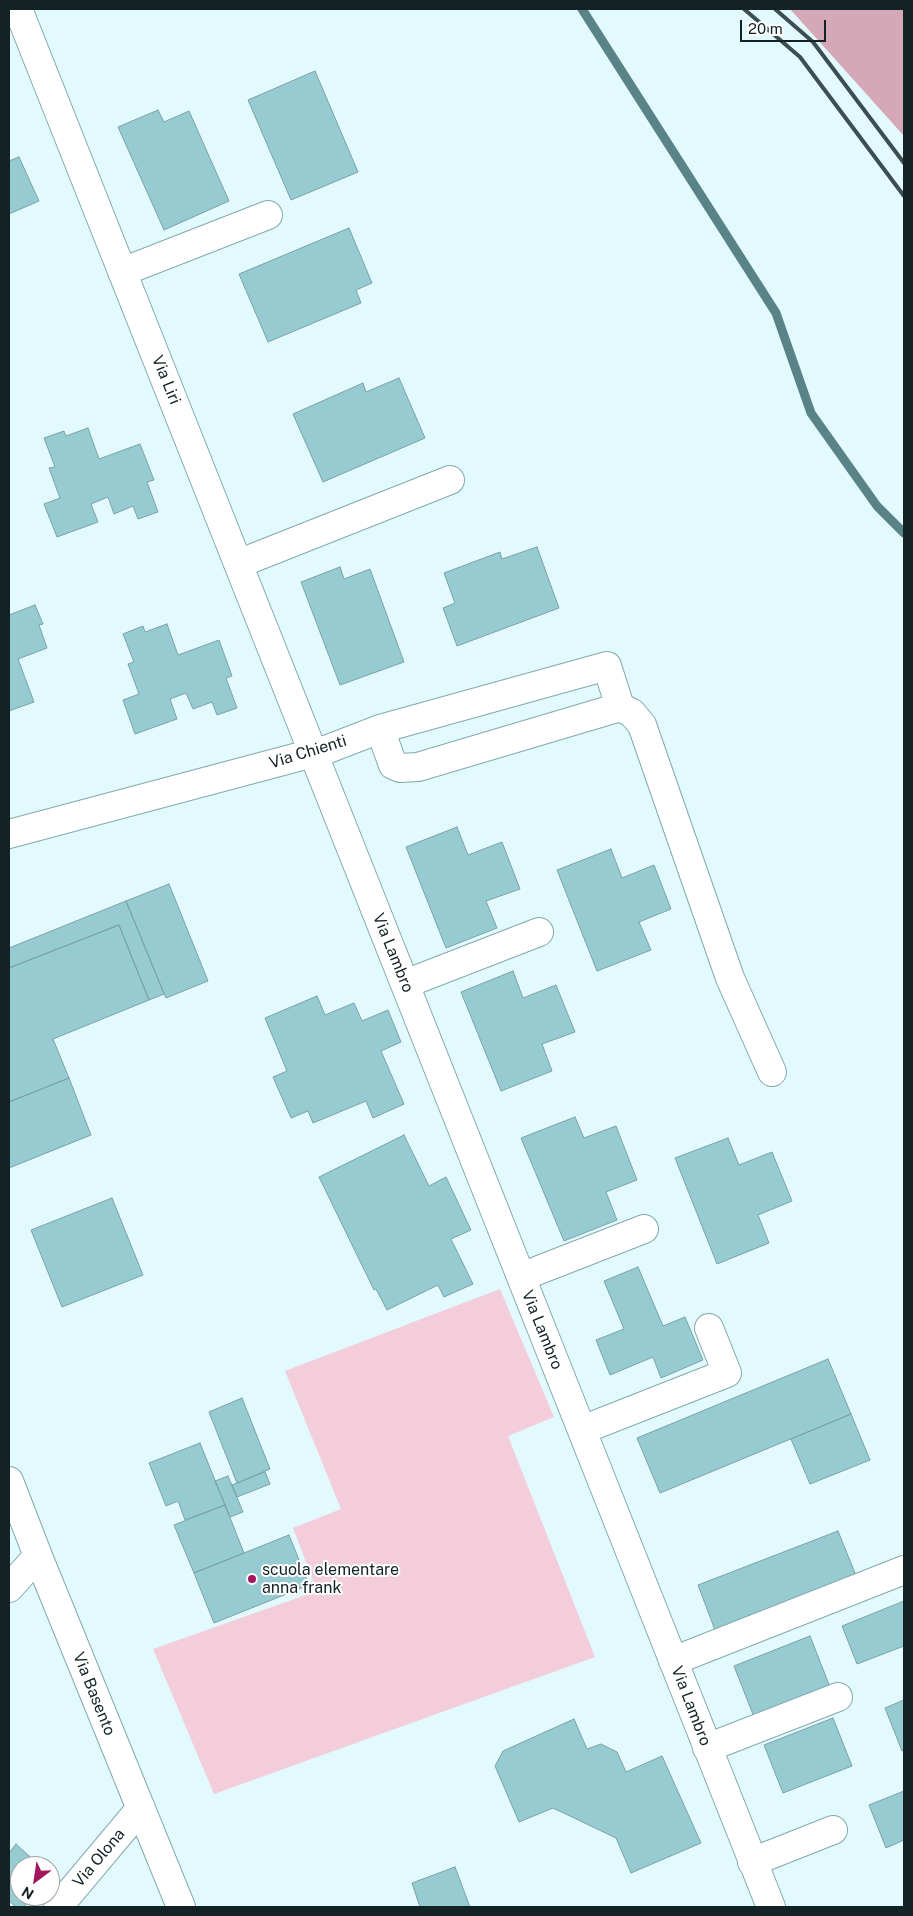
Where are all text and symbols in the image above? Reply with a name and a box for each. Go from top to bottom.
scale bar [743,10,829,42]
text: 20 m [748,20,783,37]
street label: Via Liri [148,353,184,407]
street label: Via Chienti [267,731,349,773]
street label: Via Lambro [368,911,418,995]
street label: Via Lambro [517,1288,567,1372]
place label: scuola elementare anna frank [262,1560,399,1598]
marker: scuola elementare anna frank [246,1573,258,1585]
street label: Via Basento [69,1650,119,1738]
street label: Via Lambro [667,1663,715,1749]
street label: Via Olona [69,1825,129,1891]
north arrow [10,1856,60,1906]
text: N [19,1883,37,1903]

